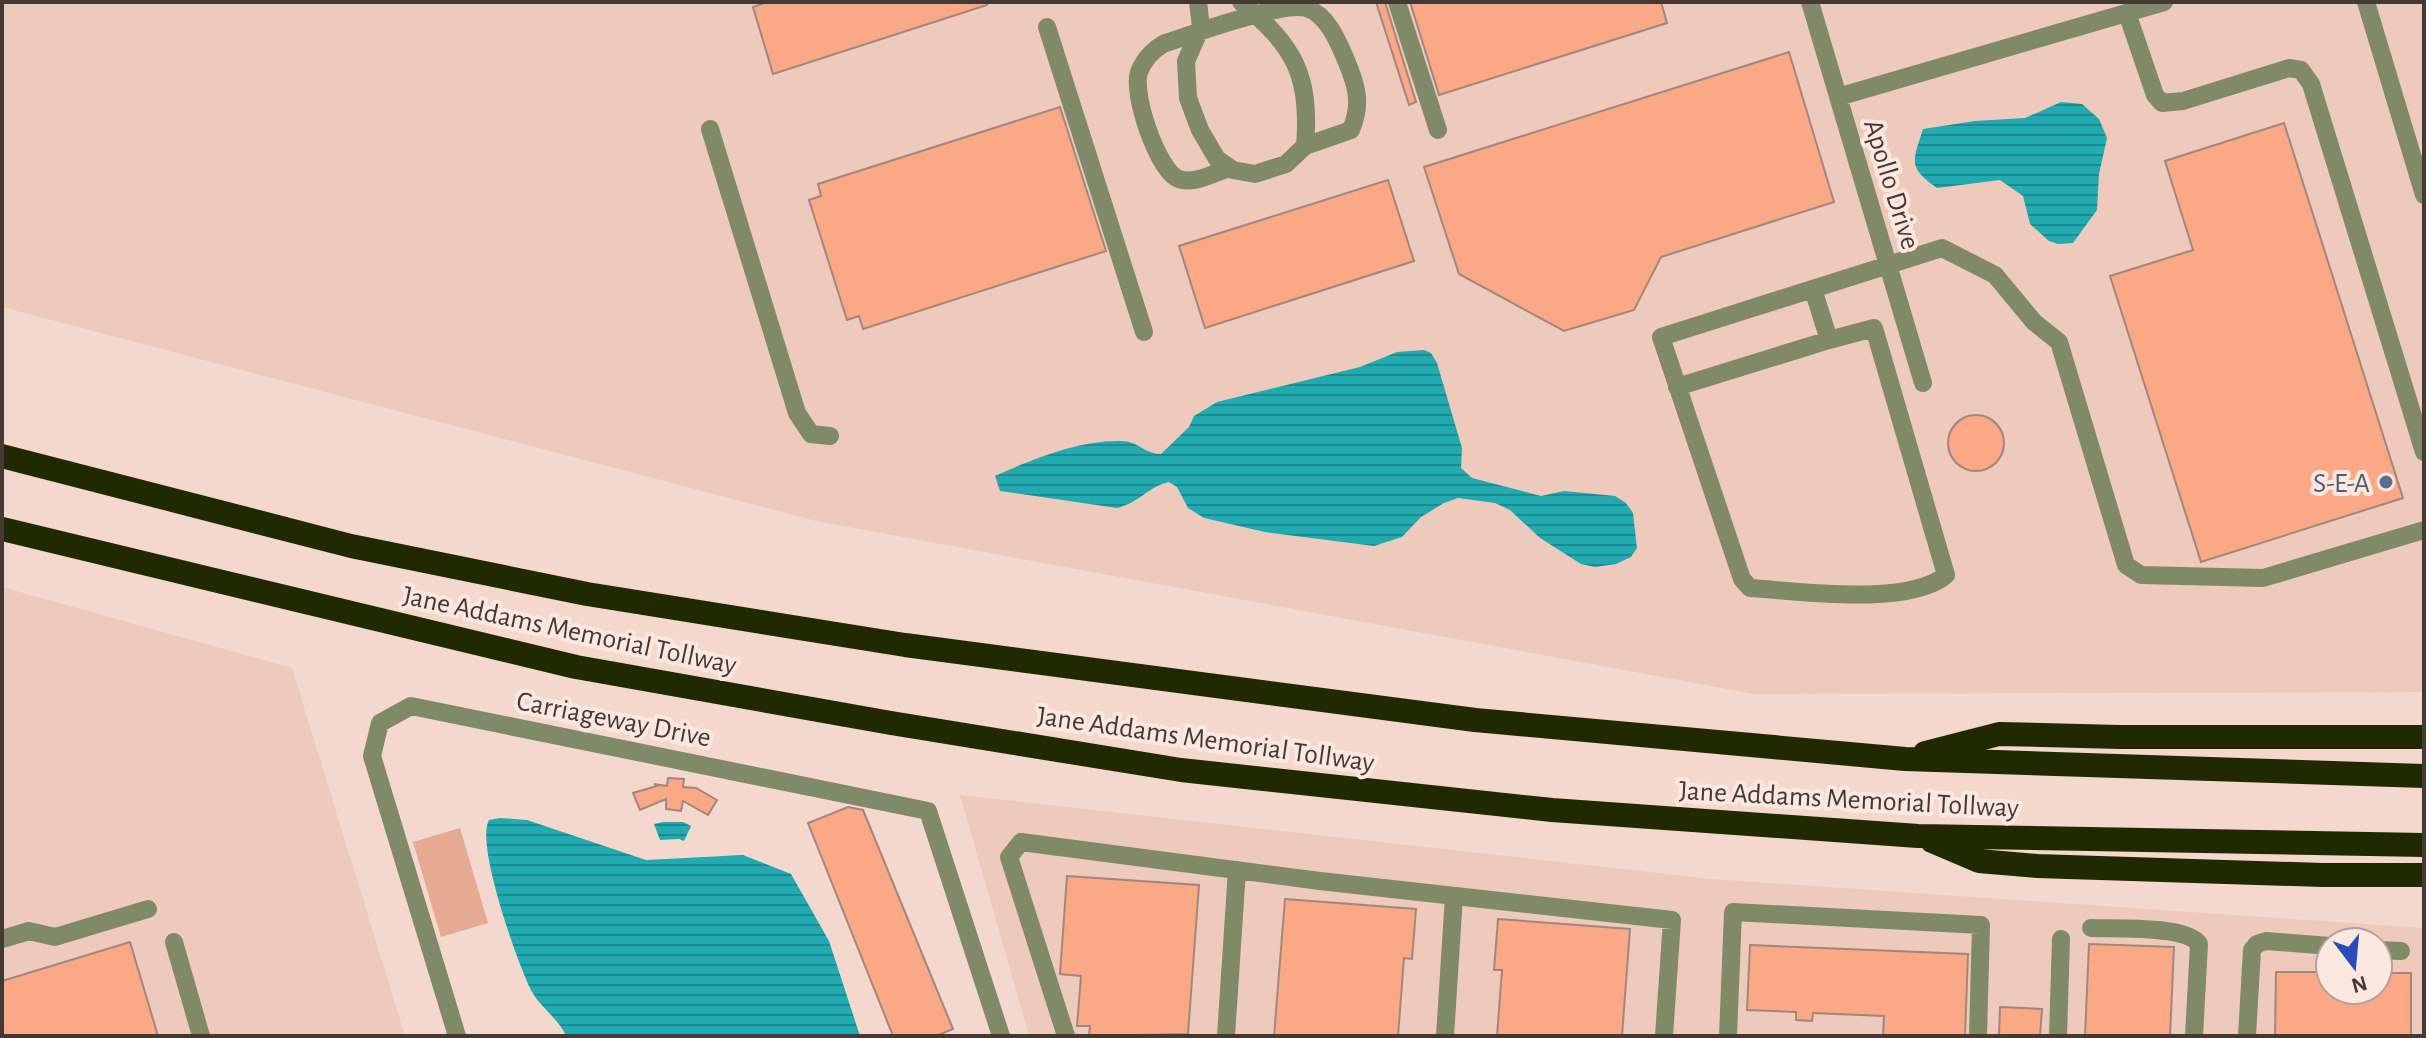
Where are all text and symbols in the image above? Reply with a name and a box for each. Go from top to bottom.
street label: Apollo Drive [1858,116,1924,253]
place label: S-E-A [2313,470,2370,498]
marker: S-E-A [2377,473,2395,491]
street label: Jane Addams Memorial Tollway [400,582,739,680]
street label: Carriageway Drive [514,687,713,753]
street label: Jane Addams Memorial Tollway [1035,702,1376,778]
street label: Jane Addams Memorial Tollway [1678,777,2020,823]
north arrow [2314,926,2394,1006]
text: N [2349,972,2370,997]

